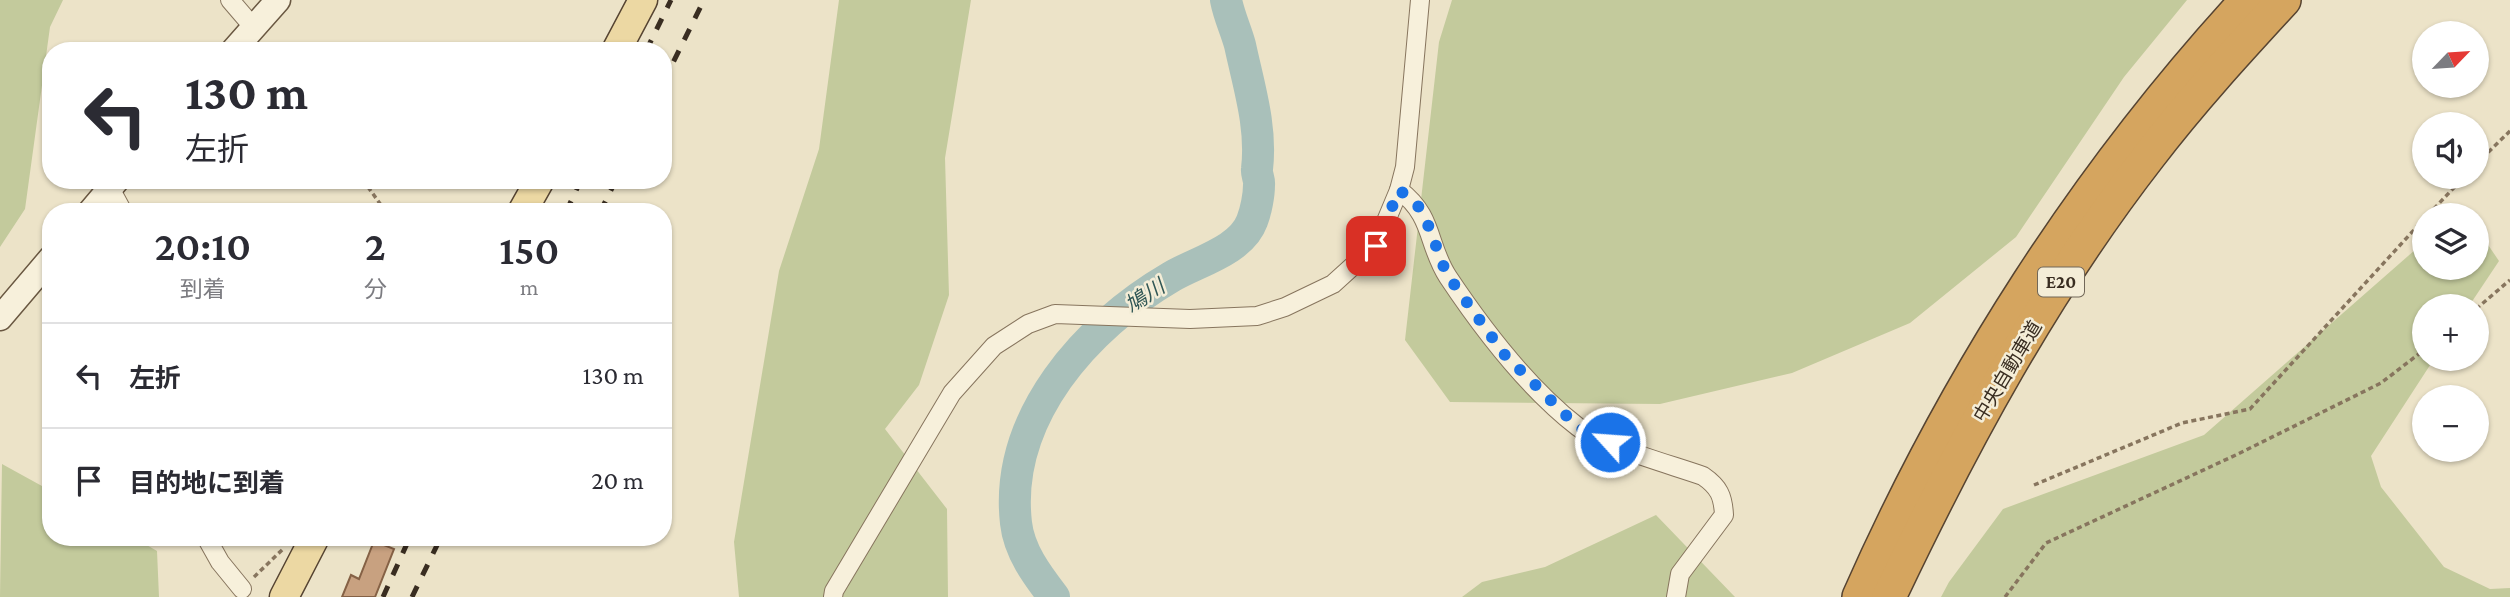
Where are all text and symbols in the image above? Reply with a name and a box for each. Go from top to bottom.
north arrow [2412,21,2488,98]
map controls [2412,21,2489,462]
text: 130 m [185,65,308,120]
icon: left [70,70,161,161]
button: sound [2412,112,2489,189]
text: 左折 [185,131,249,167]
button: layers [2412,203,2489,280]
pin [1346,216,1406,276]
text: 20:10 [155,222,251,269]
text: 2 [365,222,386,269]
text: 150 [499,226,559,273]
icon: arrive [1357,227,1395,265]
road number: E20 [2038,268,2084,296]
water label: 鳩川 [1121,273,1171,318]
text: m [520,274,539,300]
text: 到着 [180,276,226,302]
text: 分 [364,276,387,302]
button: + [2412,294,2489,371]
street label: 中央自動車道 [1969,317,2046,426]
icon: left [70,357,108,395]
text: 130 m [583,361,644,390]
text: 左折 [129,364,181,393]
button: − [2412,385,2489,462]
position arrow [1573,405,1647,479]
icon: arrive [70,462,108,500]
text: 20 m [591,466,644,495]
text: 目的地に到着 [129,469,285,498]

